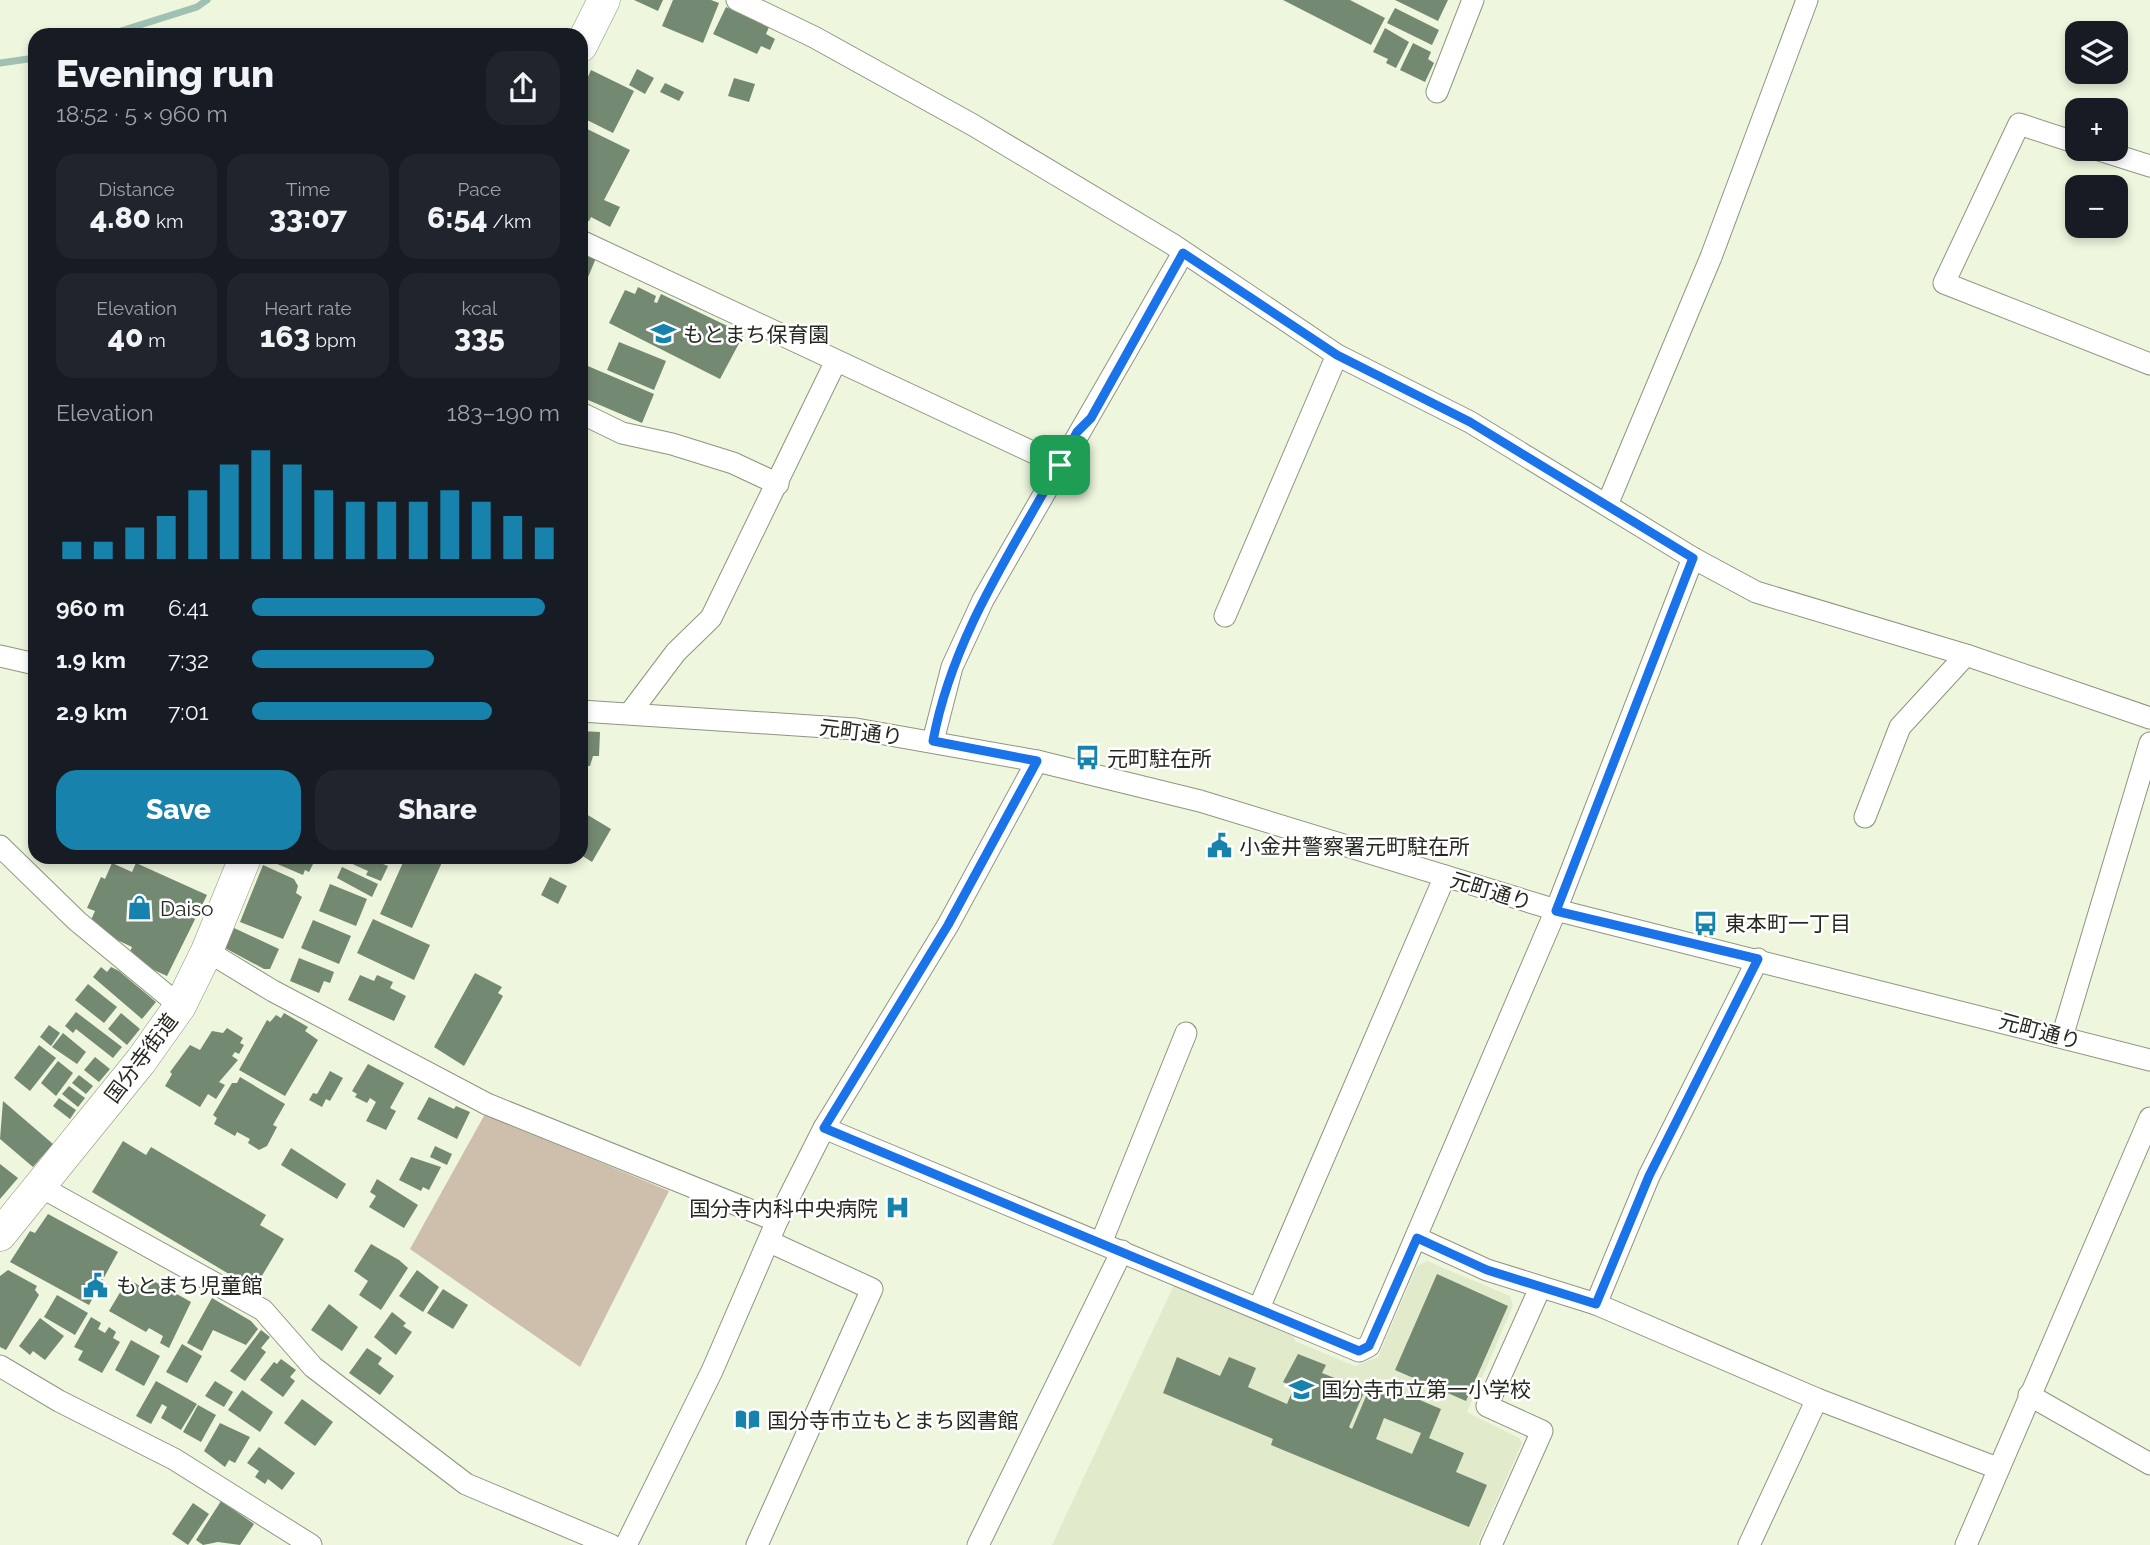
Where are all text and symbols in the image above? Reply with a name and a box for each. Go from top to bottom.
map controls [2065,21,2128,238]
button: layers [2065,21,2128,84]
text: Evening run [56,51,274,96]
button: share [486,51,560,125]
button: + [2065,98,2128,161]
text: 18:52 · 5 × 960 m [56,100,228,127]
button: − [2065,175,2128,238]
text: Distance [99,178,175,200]
text: Time [286,178,330,200]
text: Pace [458,178,501,200]
text: 4.80 [90,200,151,235]
text: 33:07 [269,200,347,235]
text: 6:54 [427,200,488,235]
text: km [151,210,183,232]
text: /km [488,210,532,232]
text: Elevation [96,297,177,319]
text: Heart rate [264,297,352,319]
text: kcal [462,297,497,319]
text: 40 [108,319,143,354]
text: 163 [260,319,310,354]
text: 335 [454,319,505,354]
school or university icon: もとまち保育園 [649,320,677,348]
place label: もとまち保育園 [683,322,830,347]
text: m [143,329,166,351]
text: bpm [310,329,356,351]
text: Elevation [56,399,154,426]
text: 183–190 m [447,399,560,426]
pin [1030,435,1090,495]
icon: arrive [1041,446,1079,484]
text: 960 m [56,594,125,621]
text: 6:41 [168,594,209,621]
text: 1.9 km [56,646,126,673]
text: 7:32 [168,646,209,673]
text: 2.9 km [56,698,127,725]
text: 7:01 [168,698,209,725]
street label: 元町通り [818,714,904,750]
bus stop icon: 元町駐在所 [1073,744,1101,772]
place label: 元町駐在所 [1107,746,1212,771]
button: Save [56,770,301,850]
button: Share [315,770,560,850]
public building icon: 小金井警察署元町駐在所 [1205,832,1233,860]
place label: 小金井警察署元町駐在所 [1239,834,1470,859]
street label: 元町通り [1447,867,1535,915]
shop icon: Daiso [126,894,154,922]
place label: Daiso [160,896,214,921]
bus stop icon: 東本町一丁目 [1691,909,1719,937]
place label: 東本町一丁目 [1725,911,1851,936]
street label: 元町通り [1996,1008,2084,1054]
street label: 国分寺街道 [99,1009,183,1107]
hospital icon: 国分寺内科中央病院 [884,1194,912,1222]
place label: 国分寺内科中央病院 [689,1196,878,1221]
public building icon: もとまち児童館 [82,1271,110,1299]
place label: もとまち児童館 [116,1273,263,1298]
school or university icon: 国分寺市立第一小学校 [1287,1375,1315,1403]
place label: 国分寺市立第一小学校 [1321,1377,1531,1402]
library icon: 国分寺市立もとまち図書館 [733,1406,761,1434]
place label: 国分寺市立もとまち図書館 [767,1408,1019,1433]

